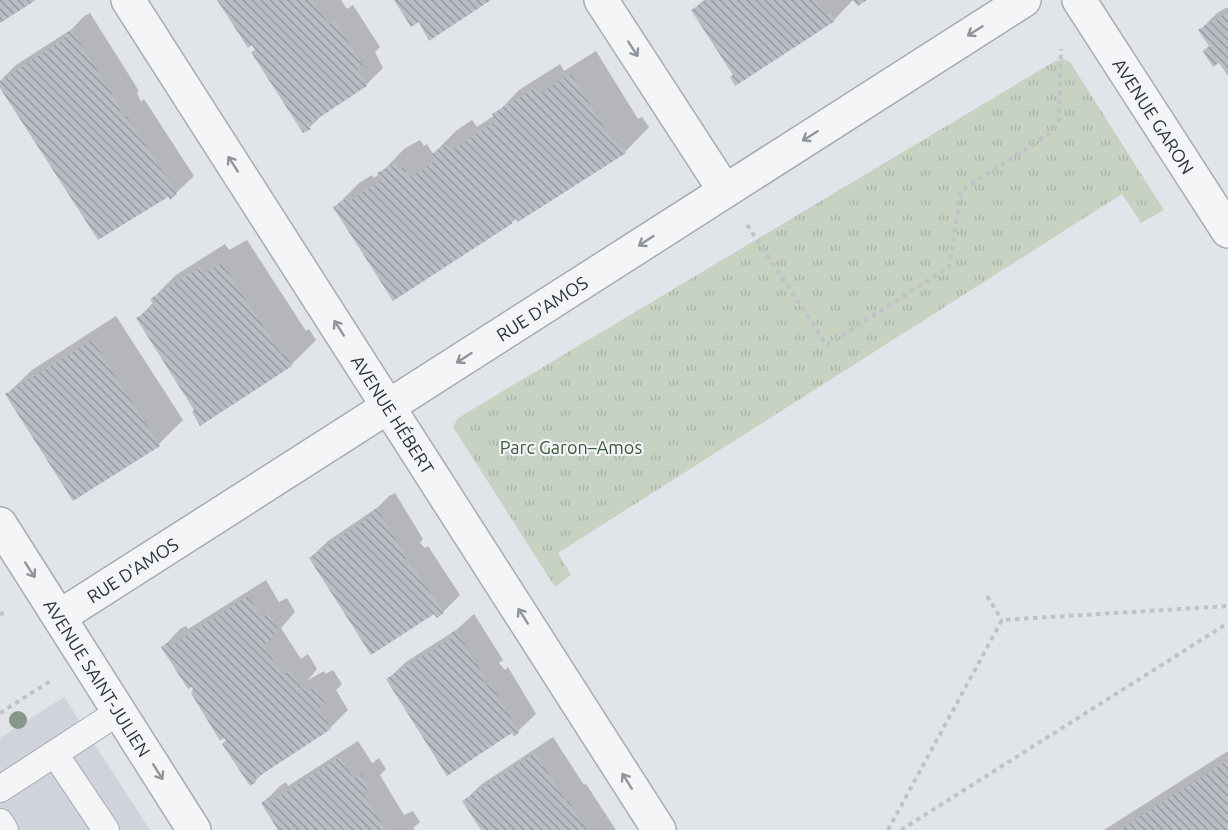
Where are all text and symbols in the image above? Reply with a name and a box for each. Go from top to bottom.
one-way arrow [966,25,983,38]
one-way arrow [627,40,639,57]
street label: AVENUE GARON [1109,55,1198,177]
one-way arrow [802,130,819,142]
one-way arrow [227,156,239,173]
one-way arrow [638,235,655,247]
street label: RUE D'AMOS [492,272,591,345]
one-way arrow [332,320,344,337]
street label: AVENUE HÉBERT [348,351,439,478]
one-way arrow [456,352,473,364]
park label: Parc Garon–Amos [500,437,642,457]
street label: RUE D'AMOS [83,534,182,607]
one-way arrow [24,561,36,578]
street label: AVENUE SAINT-JULIEN [40,595,155,760]
one-way arrow [516,608,528,625]
one-way arrow [152,764,164,780]
one-way arrow [621,772,634,789]

